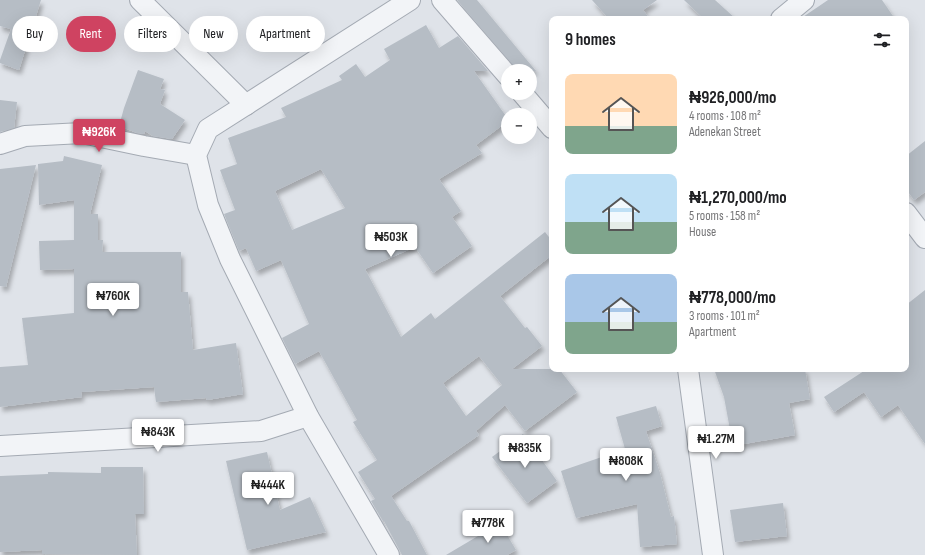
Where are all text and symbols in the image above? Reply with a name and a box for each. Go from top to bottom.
chip: Buy [12,16,58,52]
chip: Rent [66,16,116,52]
chip: Filters [124,16,181,52]
chip: New [189,16,238,52]
chip: Apartment [246,16,325,52]
icon: filters [871,29,893,51]
text: 9 homes [565,30,616,50]
map controls [501,64,537,144]
button: + [501,64,537,100]
text: ₦926,000/mo [689,88,777,108]
icon: home [597,90,645,138]
button: − [501,108,537,144]
text: 4 rooms · 108 m² [689,108,761,124]
pin: ₦926K [71,119,127,153]
text: ₦926K [82,124,116,140]
text: Adenekan Street [689,124,761,140]
text: ₦1,270,000/mo [689,188,787,208]
icon: home [597,190,645,238]
text: 5 rooms · 158 m² [689,208,760,224]
pin: ₦503K [363,224,419,258]
text: House [689,224,716,240]
text: ₦503K [374,229,408,245]
pin: ₦760K [85,283,141,317]
text: ₦760K [96,288,130,304]
text: ₦778,000/mo [689,288,776,308]
icon: home [597,290,645,338]
text: 3 rooms · 101 m² [689,308,760,324]
text: Apartment [689,324,736,340]
pin: ₦843K [130,419,186,453]
text: ₦843K [141,424,175,440]
pin: ₦1.27M [683,426,749,460]
text: ₦1.27M [697,431,735,447]
pin: ₦835K [497,435,553,469]
text: ₦835K [508,440,542,456]
pin: ₦808K [598,448,654,482]
text: ₦808K [609,453,643,469]
pin: ₦444K [240,472,296,506]
text: ₦444K [251,477,285,493]
pin: ₦778K [460,510,516,544]
text: ₦778K [471,515,505,531]

